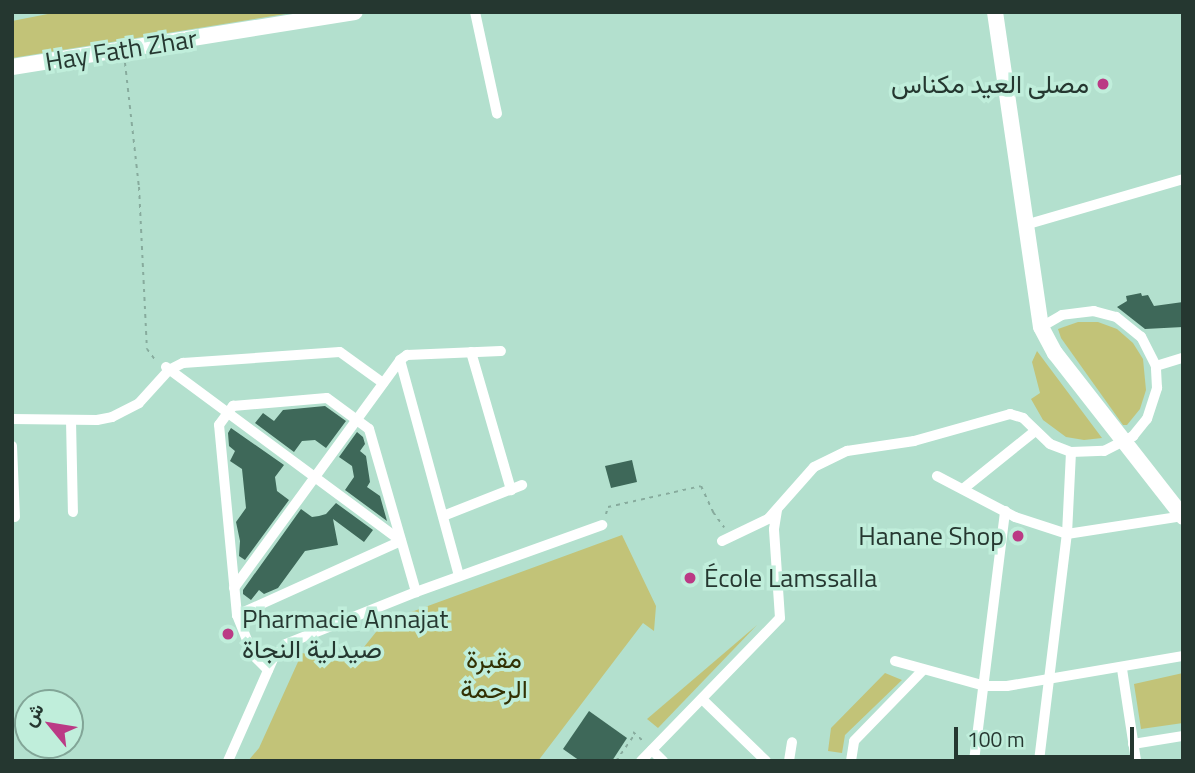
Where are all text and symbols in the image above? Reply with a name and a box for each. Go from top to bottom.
street label: Hay Fath Zhar [43,23,199,77]
place label: مصلى العيد مكناس [891,68,1089,100]
marker: مصلى العيد مكناس [1095,76,1111,92]
place label: Hanane Shop [858,520,1004,552]
marker: Hanane Shop [1010,528,1026,544]
place label: École Lamssalla [704,562,877,594]
marker: École Lamssalla [682,570,698,586]
place label: Pharmacie Annajat صيدلية النجاة [242,603,448,664]
marker: Pharmacie Annajat صيدلية النجاة [220,626,236,642]
park label: مقبرة الرحمة [460,643,528,704]
north arrow [14,689,84,759]
text: ش [14,697,50,731]
scale bar [957,714,1137,758]
text: 100 m [967,723,1024,755]

